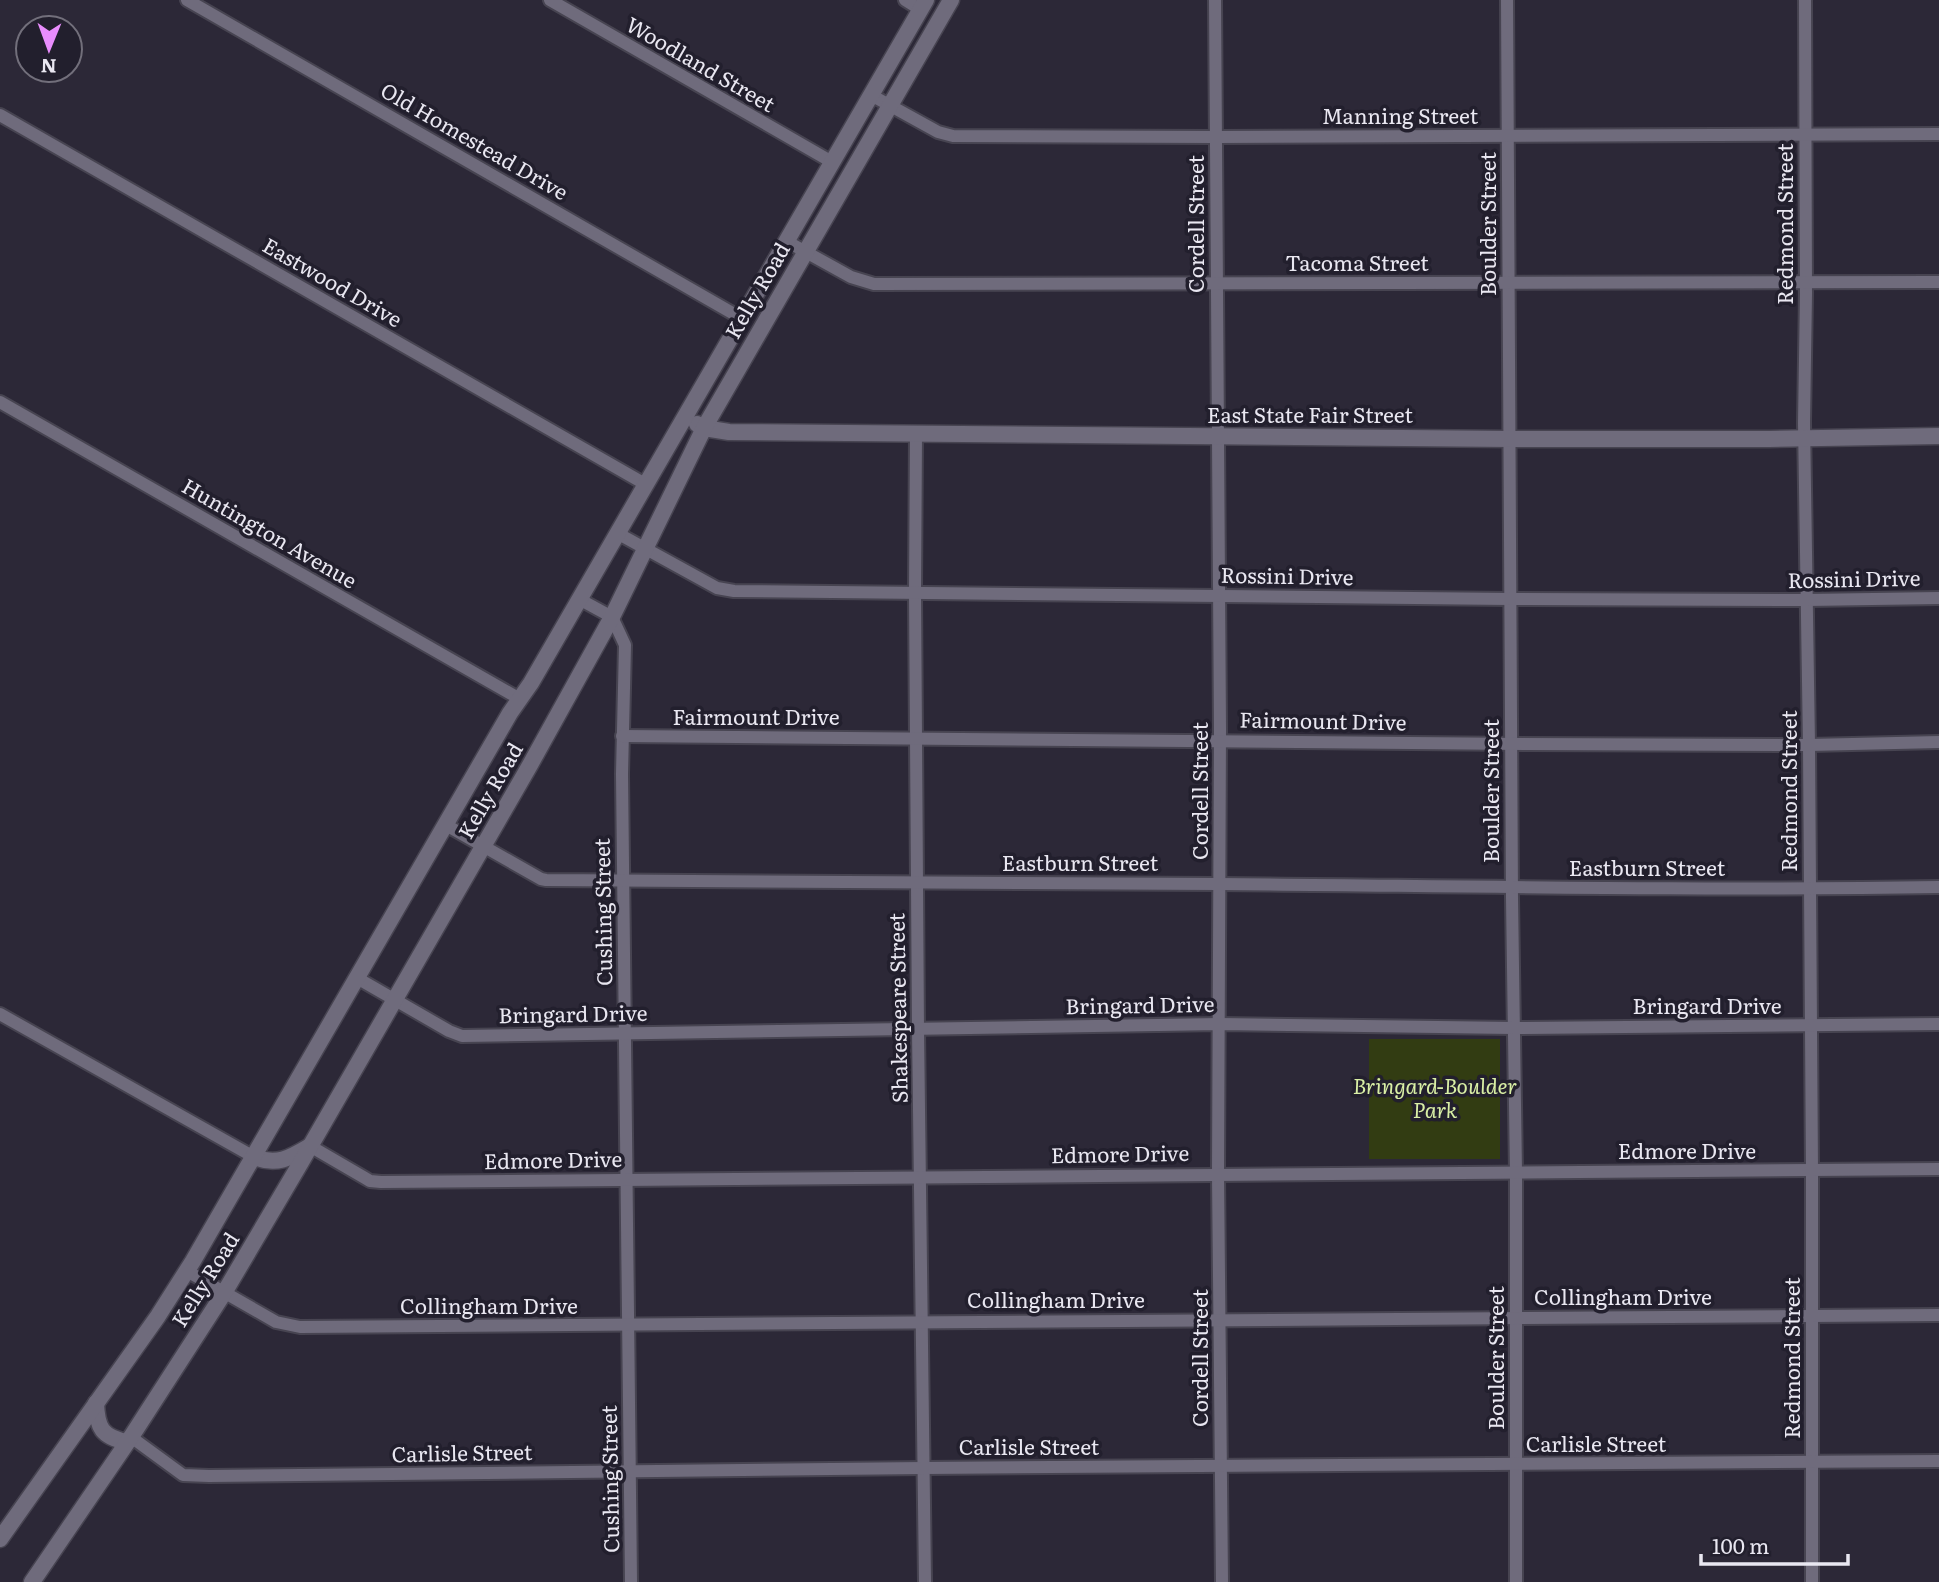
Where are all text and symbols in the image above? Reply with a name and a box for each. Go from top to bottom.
street label: Woodland Street [621,8,782,118]
north arrow [14,14,84,84]
text: N [40,53,57,81]
street label: Old Homestead Drive [376,73,575,206]
street label: Manning Street [1322,99,1479,130]
street label: Redmond Street [1768,143,1799,305]
street label: Boulder Street [1471,152,1502,296]
street label: Cordell Street [1179,154,1210,293]
street label: Eastwood Drive [258,228,409,333]
street label: Kelly Road [716,236,796,344]
street label: Tacoma Street [1285,246,1429,277]
street label: East State Fair Street [1207,398,1413,429]
street label: Huntington Avenue [177,469,363,595]
street label: Rossini Drive [1220,558,1354,591]
street label: Rossini Drive [1787,561,1921,594]
street label: Fairmount Drive [672,700,840,731]
street label: Fairmount Drive [1239,703,1407,736]
street label: Redmond Street [1772,710,1803,872]
street label: Boulder Street [1474,719,1505,863]
street label: Cordell Street [1183,721,1214,860]
street label: Kelly Road [449,736,529,844]
street label: Cushing Street [585,837,618,986]
street label: Eastburn Street [1002,846,1159,877]
street label: Eastburn Street [1569,851,1726,882]
street label: Shakespeare Street [879,912,914,1103]
street label: Bringard Drive [1065,987,1215,1020]
street label: Bringard Drive [1632,989,1782,1020]
street label: Bringard Drive [498,996,648,1029]
park label: Bringard-Boulder Park [1353,1069,1517,1124]
street label: Edmore Drive [1618,1134,1756,1165]
street label: Edmore Drive [1050,1136,1190,1169]
street label: Edmore Drive [483,1142,623,1175]
street label: Kelly Road [162,1225,245,1332]
street label: Redmond Street [1775,1277,1806,1439]
street label: Collingham Drive [1534,1280,1712,1311]
street label: Collingham Drive [967,1283,1145,1314]
street label: Boulder Street [1479,1286,1510,1430]
street label: Cordell Street [1183,1288,1214,1427]
street label: Collingham Drive [400,1289,578,1320]
street label: Cushing Street [592,1404,625,1553]
street label: Carlisle Street [1526,1427,1667,1458]
street label: Carlisle Street [959,1430,1100,1461]
street label: Carlisle Street [391,1435,533,1468]
scale bar [1701,1522,1848,1566]
text: 100 m [1712,1529,1769,1560]

